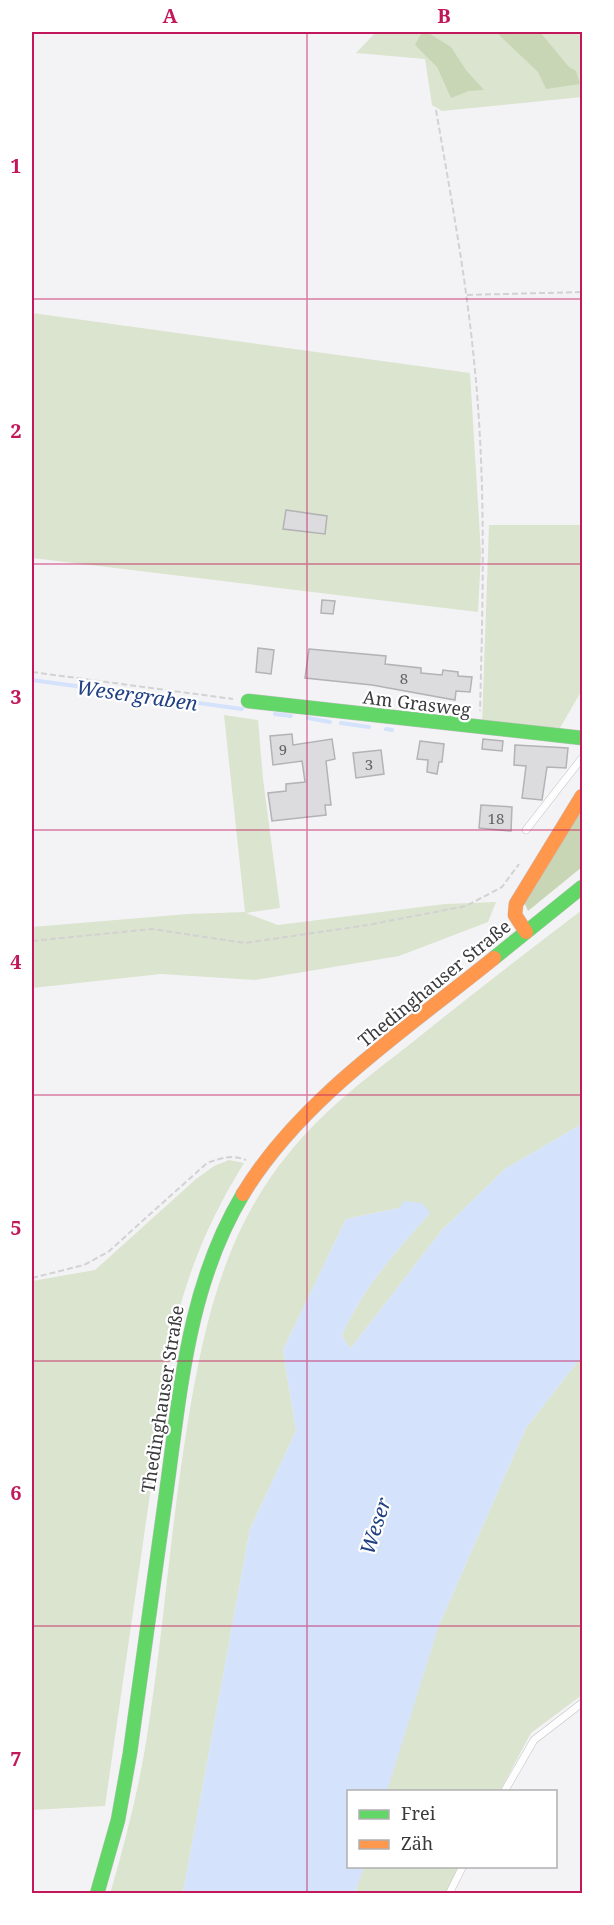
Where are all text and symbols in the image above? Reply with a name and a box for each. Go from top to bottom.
text: A [162,2,178,29]
text: B [437,2,451,29]
text: 1 [10,152,22,179]
text: 2 [10,417,22,444]
house number: 8 [400,668,408,688]
water label: Wesergraben [75,673,199,717]
text: 3 [10,683,22,710]
street label: Am Grasweg [362,684,473,722]
house number: 9 [279,739,287,759]
house number: 3 [365,754,373,774]
house number: 18 [488,808,504,828]
street label: Thedinghauser Straße [353,914,515,1052]
text: 4 [10,948,22,975]
text: 5 [10,1214,22,1241]
street label: Thedinghauser Straße [135,1303,189,1495]
text: 6 [10,1479,22,1506]
water label: Weser [353,1494,397,1558]
text: 7 [10,1745,22,1772]
legend [347,1790,557,1868]
text: Frei [401,1801,436,1825]
text: Zäh [401,1831,433,1855]

